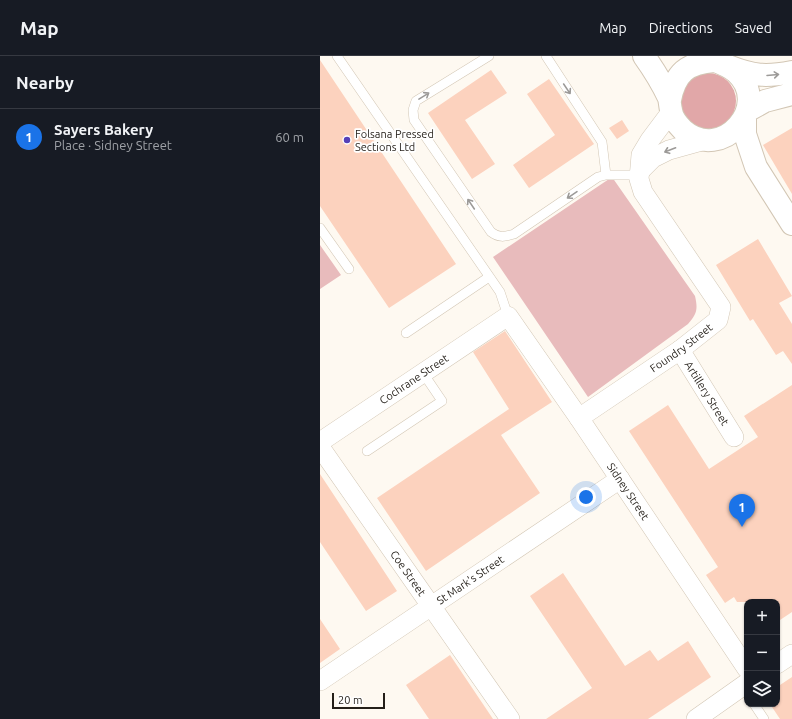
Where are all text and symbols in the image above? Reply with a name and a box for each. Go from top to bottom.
text: Map [20,17,59,39]
text: Map [599,20,627,36]
text: Directions [649,20,713,36]
text: Saved [735,20,772,36]
one-way arrow [766,71,779,78]
text: Nearby [16,73,74,92]
one-way arrow [563,83,571,94]
one-way arrow [418,92,430,100]
text: Sayers Bakery [54,121,153,138]
place label: Folsana Pressed Sections Ltd [355,128,434,153]
text: 1 [25,130,33,144]
text: 60 m [275,130,304,144]
marker: Folsana Pressed Sections Ltd [342,135,352,145]
text: Place · Sidney Street [54,138,172,152]
one-way arrow [664,147,676,155]
one-way arrow [567,191,578,199]
one-way arrow [467,199,475,210]
street label: Foundry Street [648,320,715,374]
street label: Cochrane Street [377,351,451,406]
street label: Artillery Street [682,359,732,428]
street label: Sidney Street [605,461,652,523]
your location [576,487,596,507]
pin: 1 [729,494,755,527]
street label: Coe Street [388,548,429,599]
street label: St Mark's Street [434,553,507,607]
map controls [744,599,780,707]
button: + [744,599,780,635]
button: − [744,635,780,671]
button: layers [744,671,780,707]
scale bar [332,691,385,710]
text: 20 m [338,694,362,706]

